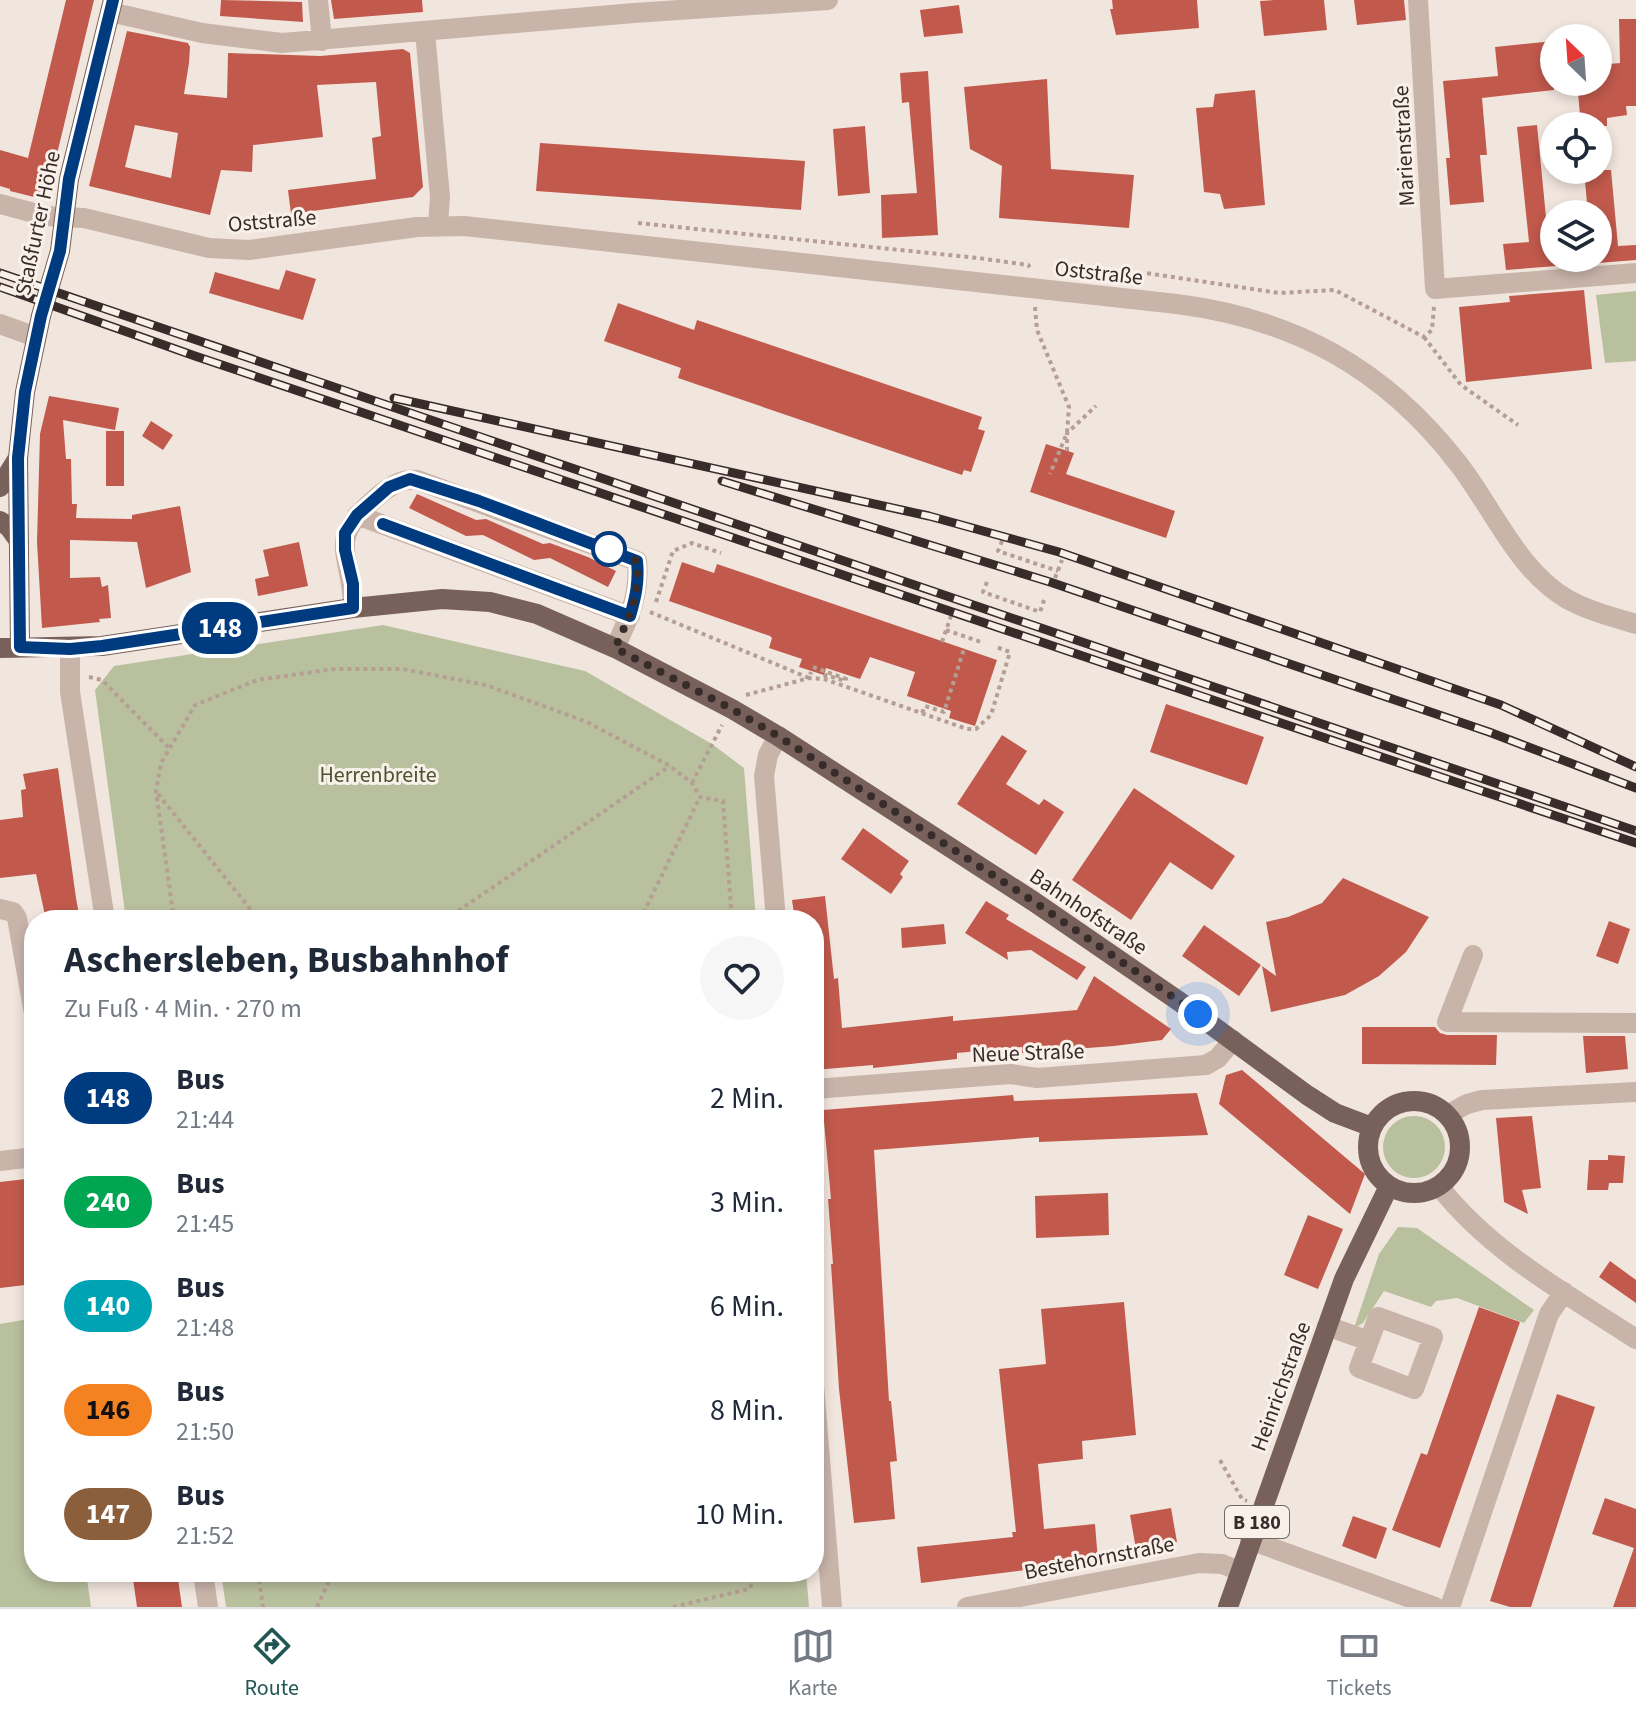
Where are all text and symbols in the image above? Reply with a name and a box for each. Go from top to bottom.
north arrow [1540,24,1612,96]
map controls [1540,24,1612,272]
street label: Marienstraße [1385,85,1423,207]
button: locate [1540,112,1612,184]
street label: Staßfurter Höhe [7,148,69,298]
button: layers [1540,200,1612,272]
street label: Oststraße [227,201,318,241]
street label: Oststraße [1053,252,1145,294]
unlabelled marker [592,532,626,566]
line badge: 148 [174,602,266,654]
text: 148 [198,608,242,648]
park label: Herrenbreite [319,759,437,791]
street label: Bahnhofstraße [1023,860,1154,963]
text: Aschersleben, Busbahnhof [64,933,508,987]
button: heart [700,936,784,1020]
text: Zu Fuß · 4 Min. · 270 m [64,990,302,1027]
your location [1178,994,1218,1034]
street label: Neue Straße [971,1035,1085,1071]
text: Bus [176,1058,224,1101]
text: 2 Min. [710,1077,784,1120]
text: 148 [86,1078,130,1118]
text: 21:44 [176,1101,234,1138]
text: Bus [176,1162,224,1205]
text: 3 Min. [710,1181,784,1224]
text: 240 [86,1182,130,1222]
text: 21:45 [176,1205,234,1242]
text: Bus [176,1266,224,1309]
text: 6 Min. [710,1285,784,1328]
text: 140 [86,1286,130,1326]
text: 21:48 [176,1309,234,1346]
street label: Heinrichstraße [1243,1317,1319,1456]
text: Bus [176,1370,224,1413]
text: 8 Min. [710,1389,784,1432]
text: 146 [86,1390,130,1430]
text: 21:50 [176,1413,234,1450]
text: Bus [176,1474,224,1517]
text: 10 Min. [695,1493,784,1536]
text: 147 [86,1494,130,1534]
road number: B 180 [1225,1506,1289,1538]
text: 21:52 [176,1517,234,1554]
street label: Bestehornstraße [1021,1528,1177,1588]
tab: Route [245,1624,299,1704]
tab: Karte [788,1624,837,1704]
tab: Tickets [1327,1624,1391,1704]

